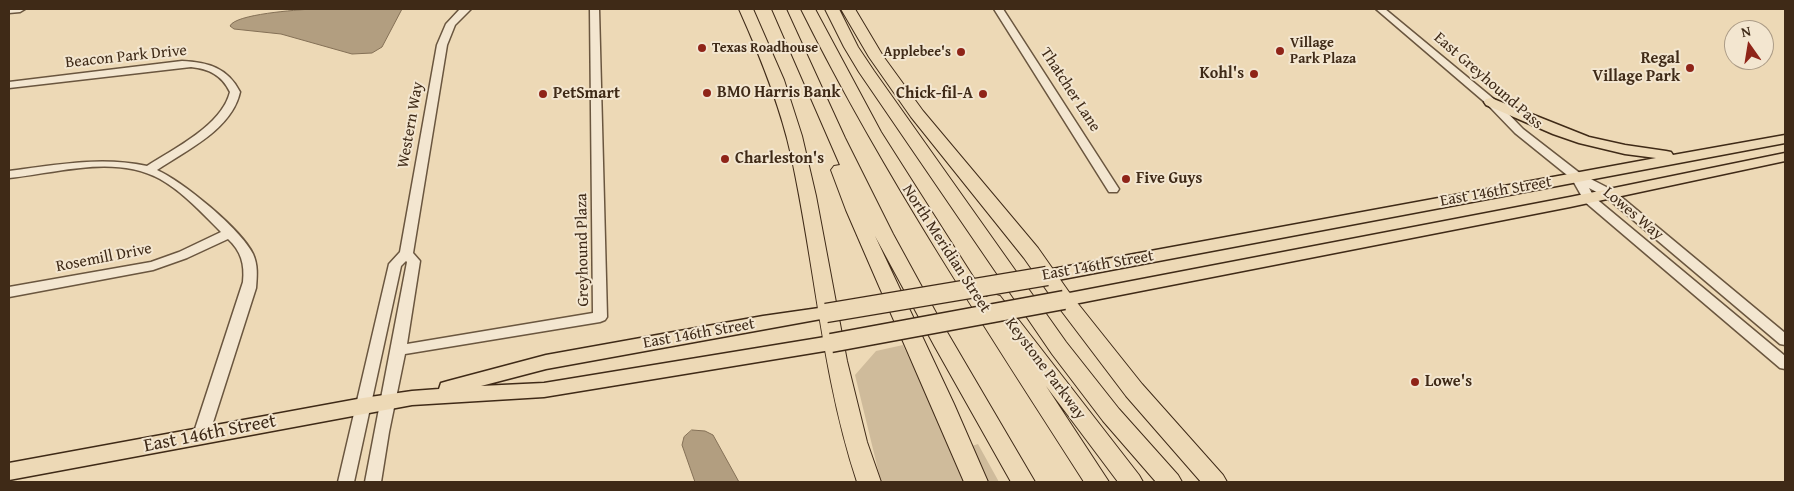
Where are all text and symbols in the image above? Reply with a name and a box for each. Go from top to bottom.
north arrow [1724,20,1774,70]
text: N [1739,21,1753,42]
street label: East Greyhound Pass [1430,28,1546,134]
place label: Village Park Plaza [1290,35,1356,68]
place label: Texas Roadhouse [712,40,818,56]
street label: Beacon Park Drive [64,41,188,73]
marker: Texas Roadhouse [696,42,708,54]
place label: Applebee's [884,44,951,60]
street label: Thatcher Lane [1036,44,1104,136]
marker: Village Park Plaza [1274,45,1286,57]
marker: Applebee's [955,46,967,58]
place label: Regal Village Park [1592,49,1680,87]
marker: Regal Village Park [1684,62,1696,74]
place label: Kohl's [1200,64,1244,84]
marker: Kohl's [1248,68,1260,80]
street label: Western Way [394,80,428,170]
place label: BMO Harris Bank [717,83,840,103]
place label: PetSmart [553,84,620,104]
place label: Chick-fil-A [896,84,973,104]
marker: BMO Harris Bank [701,87,713,99]
marker: PetSmart [537,88,549,100]
marker: Chick-fil-A [977,88,989,100]
place label: Charleston's [735,149,824,169]
marker: Charleston's [719,153,731,165]
place label: Five Guys [1136,169,1202,189]
marker: Five Guys [1120,173,1132,185]
street label: East 146th Street [1439,173,1553,211]
street label: North Meridian Street [897,181,995,317]
street label: Lowes Way [1599,183,1667,245]
street label: Greyhound Plaza [572,193,594,307]
street label: Rosemill Drive [54,239,154,277]
street label: East 146th Street [1041,247,1155,285]
street label: Keystone Parkway [1000,314,1090,424]
street label: East 146th Street [642,315,756,353]
place label: Lowe's [1425,372,1472,392]
marker: Lowe's [1409,376,1421,388]
street label: East 146th Street [142,410,278,458]

